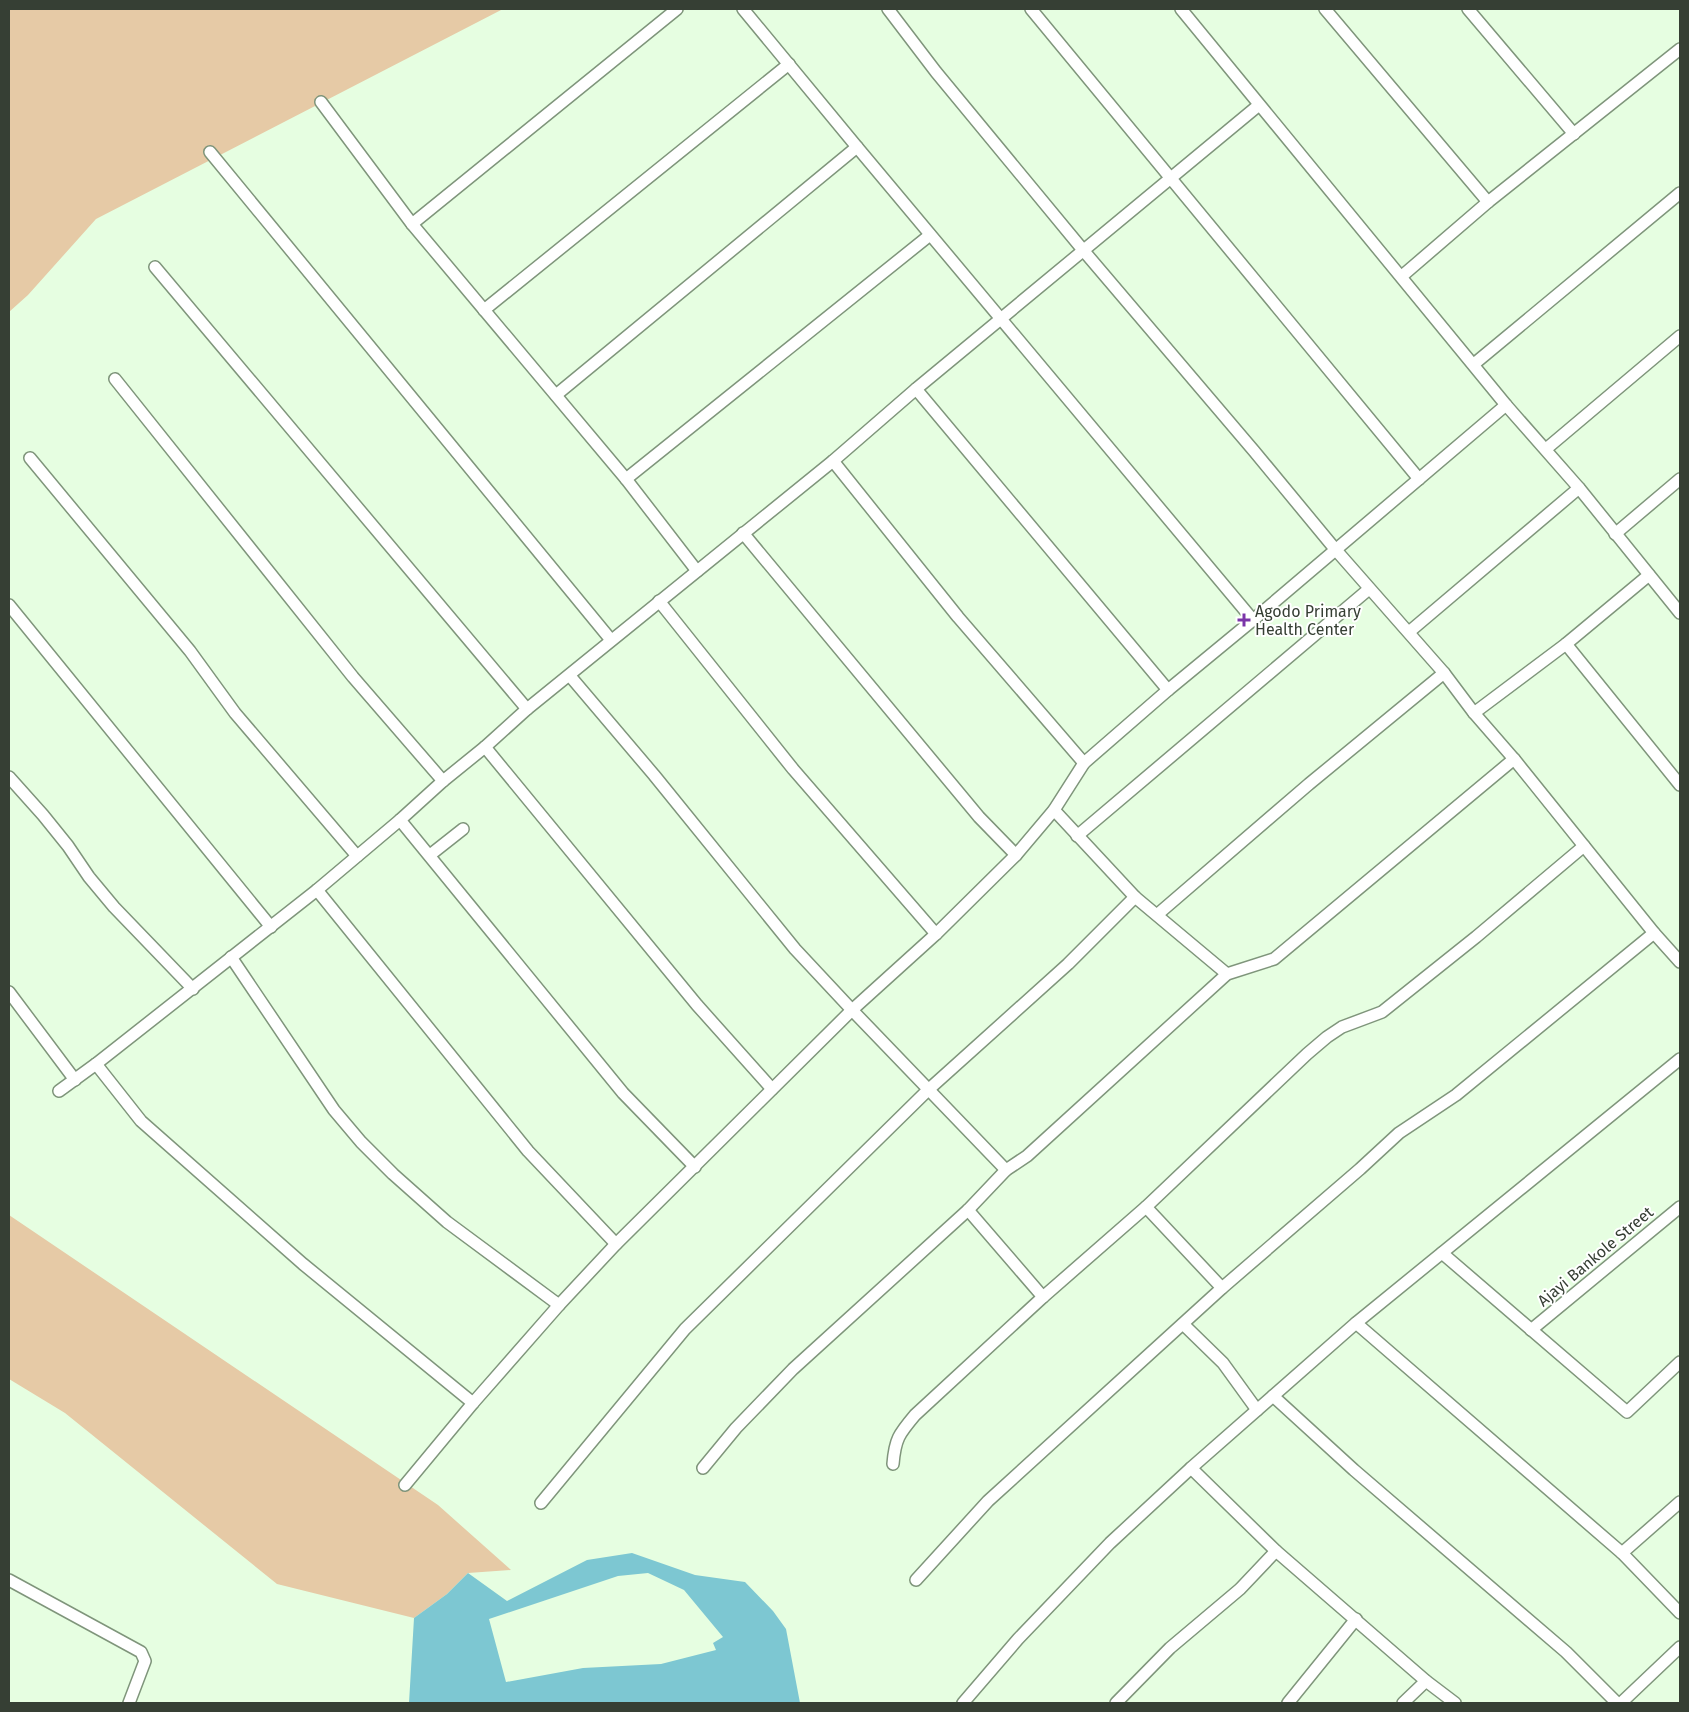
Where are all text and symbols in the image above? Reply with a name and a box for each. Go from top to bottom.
place label: Agodo Primary Health Center [1255,602,1361,639]
marker: Agodo Primary Health Center [1237,613,1251,627]
street label: Ajayi Bankole Street [1534,1202,1657,1310]

